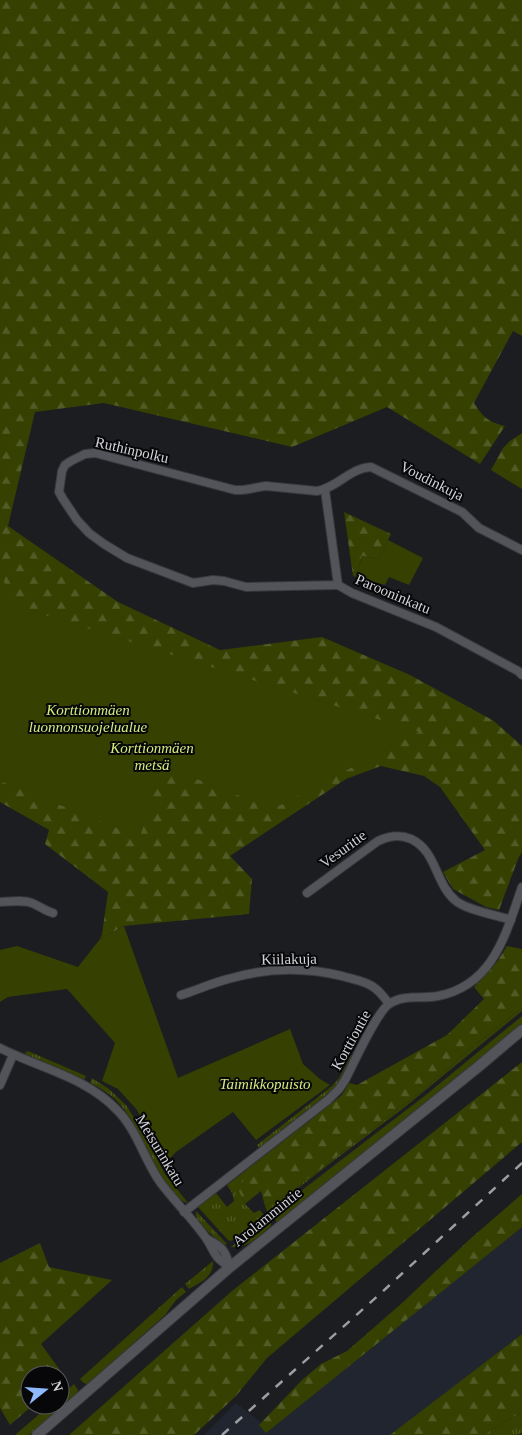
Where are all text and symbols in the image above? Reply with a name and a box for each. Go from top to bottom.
street label: Ruthinpolku [94,434,171,466]
street label: Voudinkuja [398,458,467,504]
street label: Parooninkatu [353,571,433,617]
park label: Korttionmäen luonnonsuojelualue [29,702,148,735]
park label: Korttionmäen metsä [109,740,194,773]
street label: Vesuritie [317,827,370,871]
street label: Kiilakuja [261,951,317,967]
street label: Korttiontie [328,1007,374,1073]
park label: Taimikkopuisto [219,1076,311,1092]
street label: Metsurinkatu [133,1112,188,1189]
street label: Arolammintie [229,1184,305,1250]
north arrow [20,1365,70,1415]
text: N [48,1379,66,1393]

